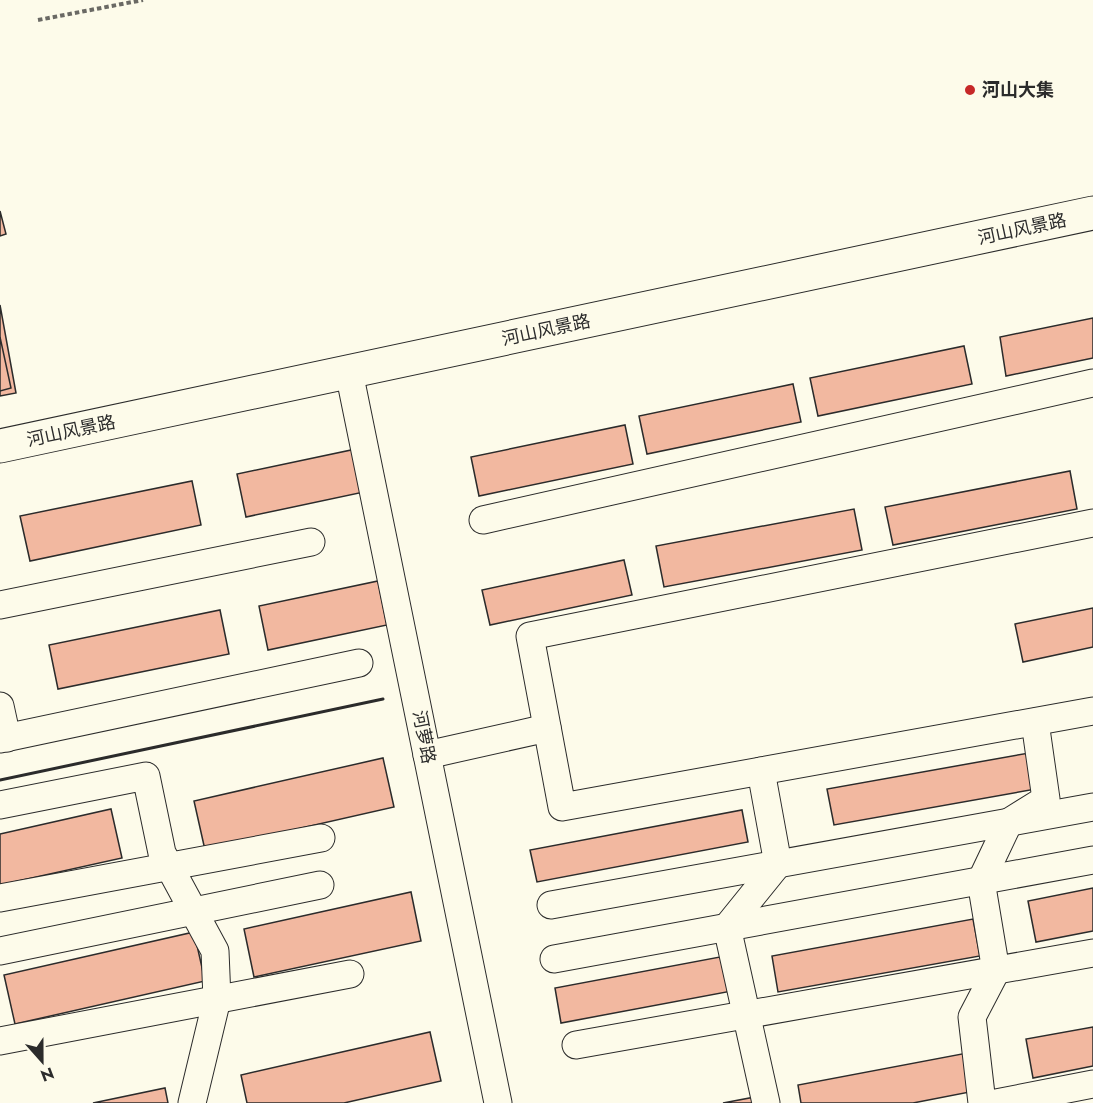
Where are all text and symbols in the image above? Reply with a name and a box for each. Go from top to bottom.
place label: 河山大集 [982,77,1054,103]
marker: 河山大集 [963,83,977,97]
street label: 河山风景路 [975,207,1069,251]
street label: 河山风景路 [499,308,593,352]
street label: 河山风景路 [24,409,118,453]
street label: 河萝路 [406,708,442,766]
north arrow [12,1031,72,1091]
text: N [37,1062,57,1088]

